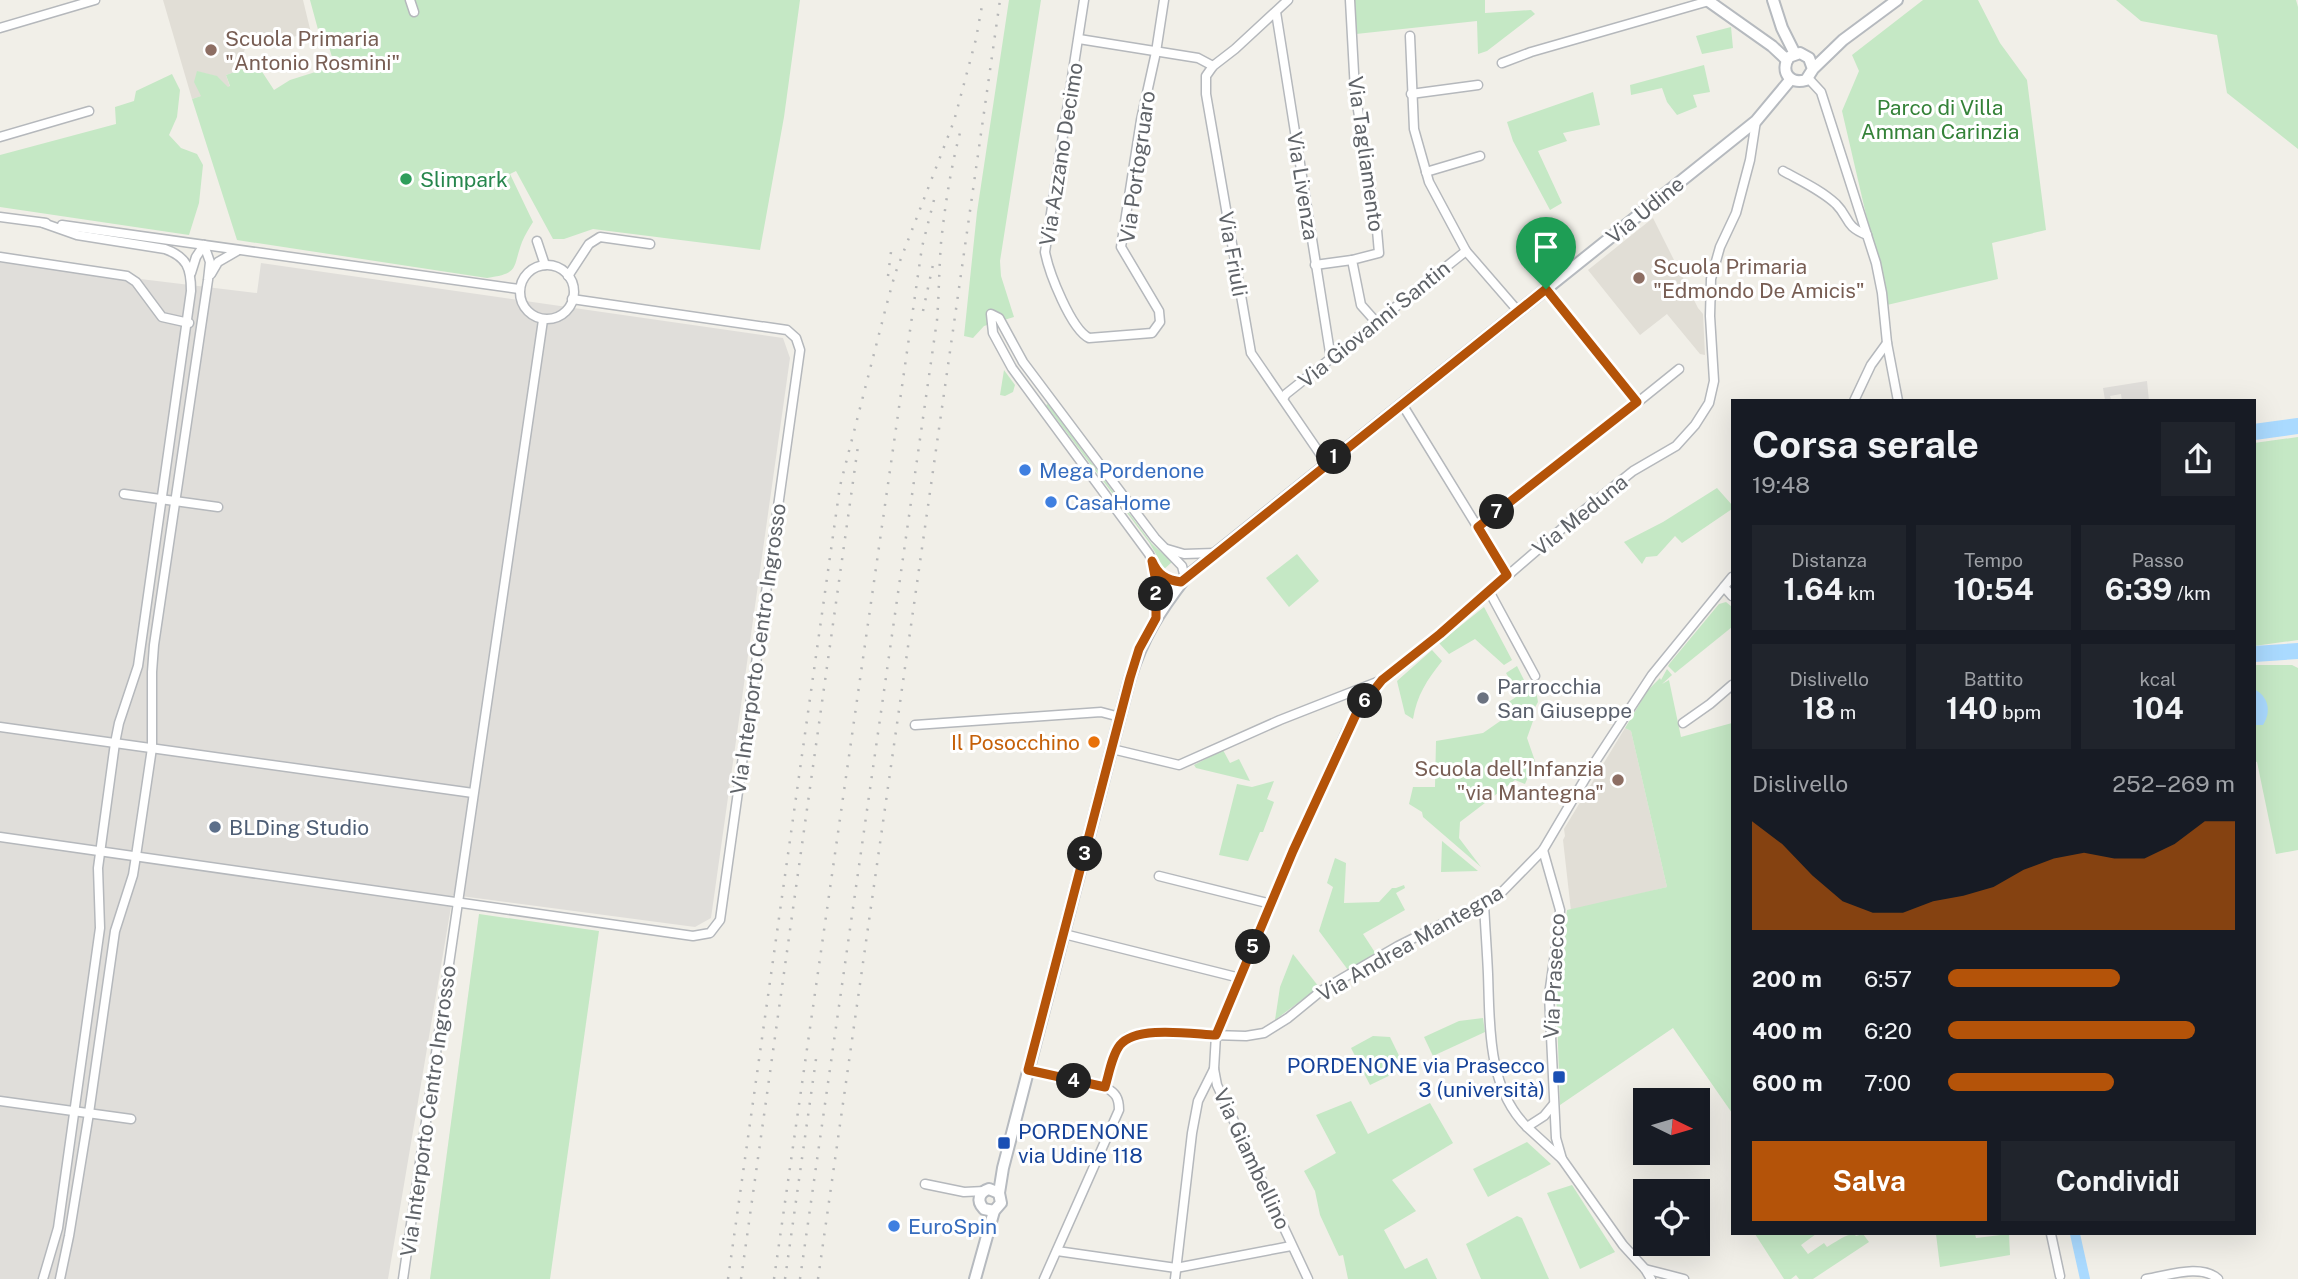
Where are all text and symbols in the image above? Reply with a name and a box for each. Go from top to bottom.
place label: Scuola Primaria "Antonio Rosmini" [225,26,400,75]
marker: Scuola Primaria "Antonio Rosmini" [203,42,219,58]
street label: Via Azzano Decimo [1034,61,1088,247]
street label: Via Tagliamento [1343,75,1389,233]
street label: Via Portogruaro [1114,89,1160,245]
park label: Parco di Villa Amman Carinzia [1861,95,2019,144]
street label: Via Livenza [1282,130,1324,242]
place label: Slimpark [420,167,508,192]
marker: Slimpark [398,171,414,187]
street label: Via Udine [1601,171,1689,249]
street label: Via Friuli [1213,210,1253,298]
pin [1516,217,1576,289]
icon: arrive [1527,228,1565,266]
place label: Scuola Primaria "Edmondo De Amicis" [1653,254,1865,303]
street label: Via Giovanni Santin [1293,255,1455,393]
marker: Scuola Primaria "Edmondo De Amicis" [1631,270,1647,286]
text: Corsa serale [1752,422,1979,467]
button: share [2161,422,2235,496]
pin: 1 [1316,440,1352,475]
text: 1 [1329,445,1338,467]
place label: Mega Pordenone [1039,458,1204,483]
marker: Mega Pordenone [1017,462,1033,478]
street label: Via Meduna [1527,469,1633,561]
text: 19:48 [1752,471,1810,498]
place label: CasaHome [1065,490,1171,515]
marker: CasaHome [1043,494,1059,510]
pin: 7 [1480,494,1514,530]
text: 7 [1491,500,1502,522]
street label: Via Interporto Centro Ingrosso [725,502,791,796]
text: Distanza [1791,549,1867,571]
text: Tempo [1964,549,2023,571]
text: Passo [2132,549,2184,571]
text: 1.64 [1783,571,1843,607]
text: 10:54 [1953,571,2034,607]
text: 6:39 [2105,571,2172,607]
pin: 2 [1138,576,1174,612]
text: 2 [1149,582,1162,604]
text: km [1843,582,1875,604]
text: /km [2172,582,2211,604]
text: Dislivello [1789,668,1869,690]
text: Battito [1964,668,2023,690]
text: kcal [2139,668,2176,690]
place label: Parrocchia San Giuseppe [1497,674,1632,723]
pin: 6 [1348,684,1382,718]
text: 6 [1358,689,1371,711]
marker: Parrocchia San Giuseppe [1475,690,1491,706]
text: 18 [1802,690,1835,726]
text: 140 [1946,690,1998,726]
text: 104 [2132,690,2184,726]
text: m [1835,701,1856,723]
text: bpm [1998,701,2041,723]
place label: Il Posocchino [951,730,1080,755]
marker: Il Posocchino [1086,734,1102,750]
place label: Scuola dell’Infanzia "via Mantegna" [1414,756,1604,805]
text: Dislivello [1752,770,1848,797]
text: 252–269 m [2112,770,2235,797]
marker: Scuola dell’Infanzia "via Mantegna" [1610,772,1626,788]
place label: BLDing Studio [229,815,369,840]
marker: BLDing Studio [207,819,223,835]
pin: 3 [1068,836,1102,872]
text: 3 [1078,842,1091,864]
street label: Via Andrea Mantegna [1313,880,1507,1006]
street label: Via Prasecco [1538,913,1570,1039]
pin: 5 [1236,930,1270,964]
text: 5 [1246,935,1259,957]
street label: Via Interporto Centro Ingrosso [395,964,461,1258]
text: 200 m [1752,965,1822,992]
text: 6:57 [1864,965,1912,992]
text: 400 m [1752,1017,1822,1044]
text: 6:20 [1864,1017,1912,1044]
place label: PORDENONE via Prasecco 3 (università) [1287,1053,1545,1102]
pin: 4 [1056,1064,1092,1098]
text: 4 [1067,1069,1080,1091]
marker: PORDENONE via Prasecco 3 (università) [1551,1069,1567,1085]
text: 600 m [1752,1069,1822,1096]
text: 7:00 [1864,1069,1911,1096]
street label: Via Giambellino [1208,1085,1296,1233]
north arrow [1633,1088,1710,1166]
map controls [1633,1088,1710,1256]
place label: PORDENONE via Udine 118 [1018,1119,1149,1168]
marker: PORDENONE via Udine 118 [996,1135,1012,1151]
button: Salva [1752,1141,1987,1221]
button: Condividi [2001,1141,2235,1221]
button: locate [1633,1179,1710,1256]
place label: EuroSpin [908,1214,997,1239]
marker: EuroSpin [886,1218,902,1234]

